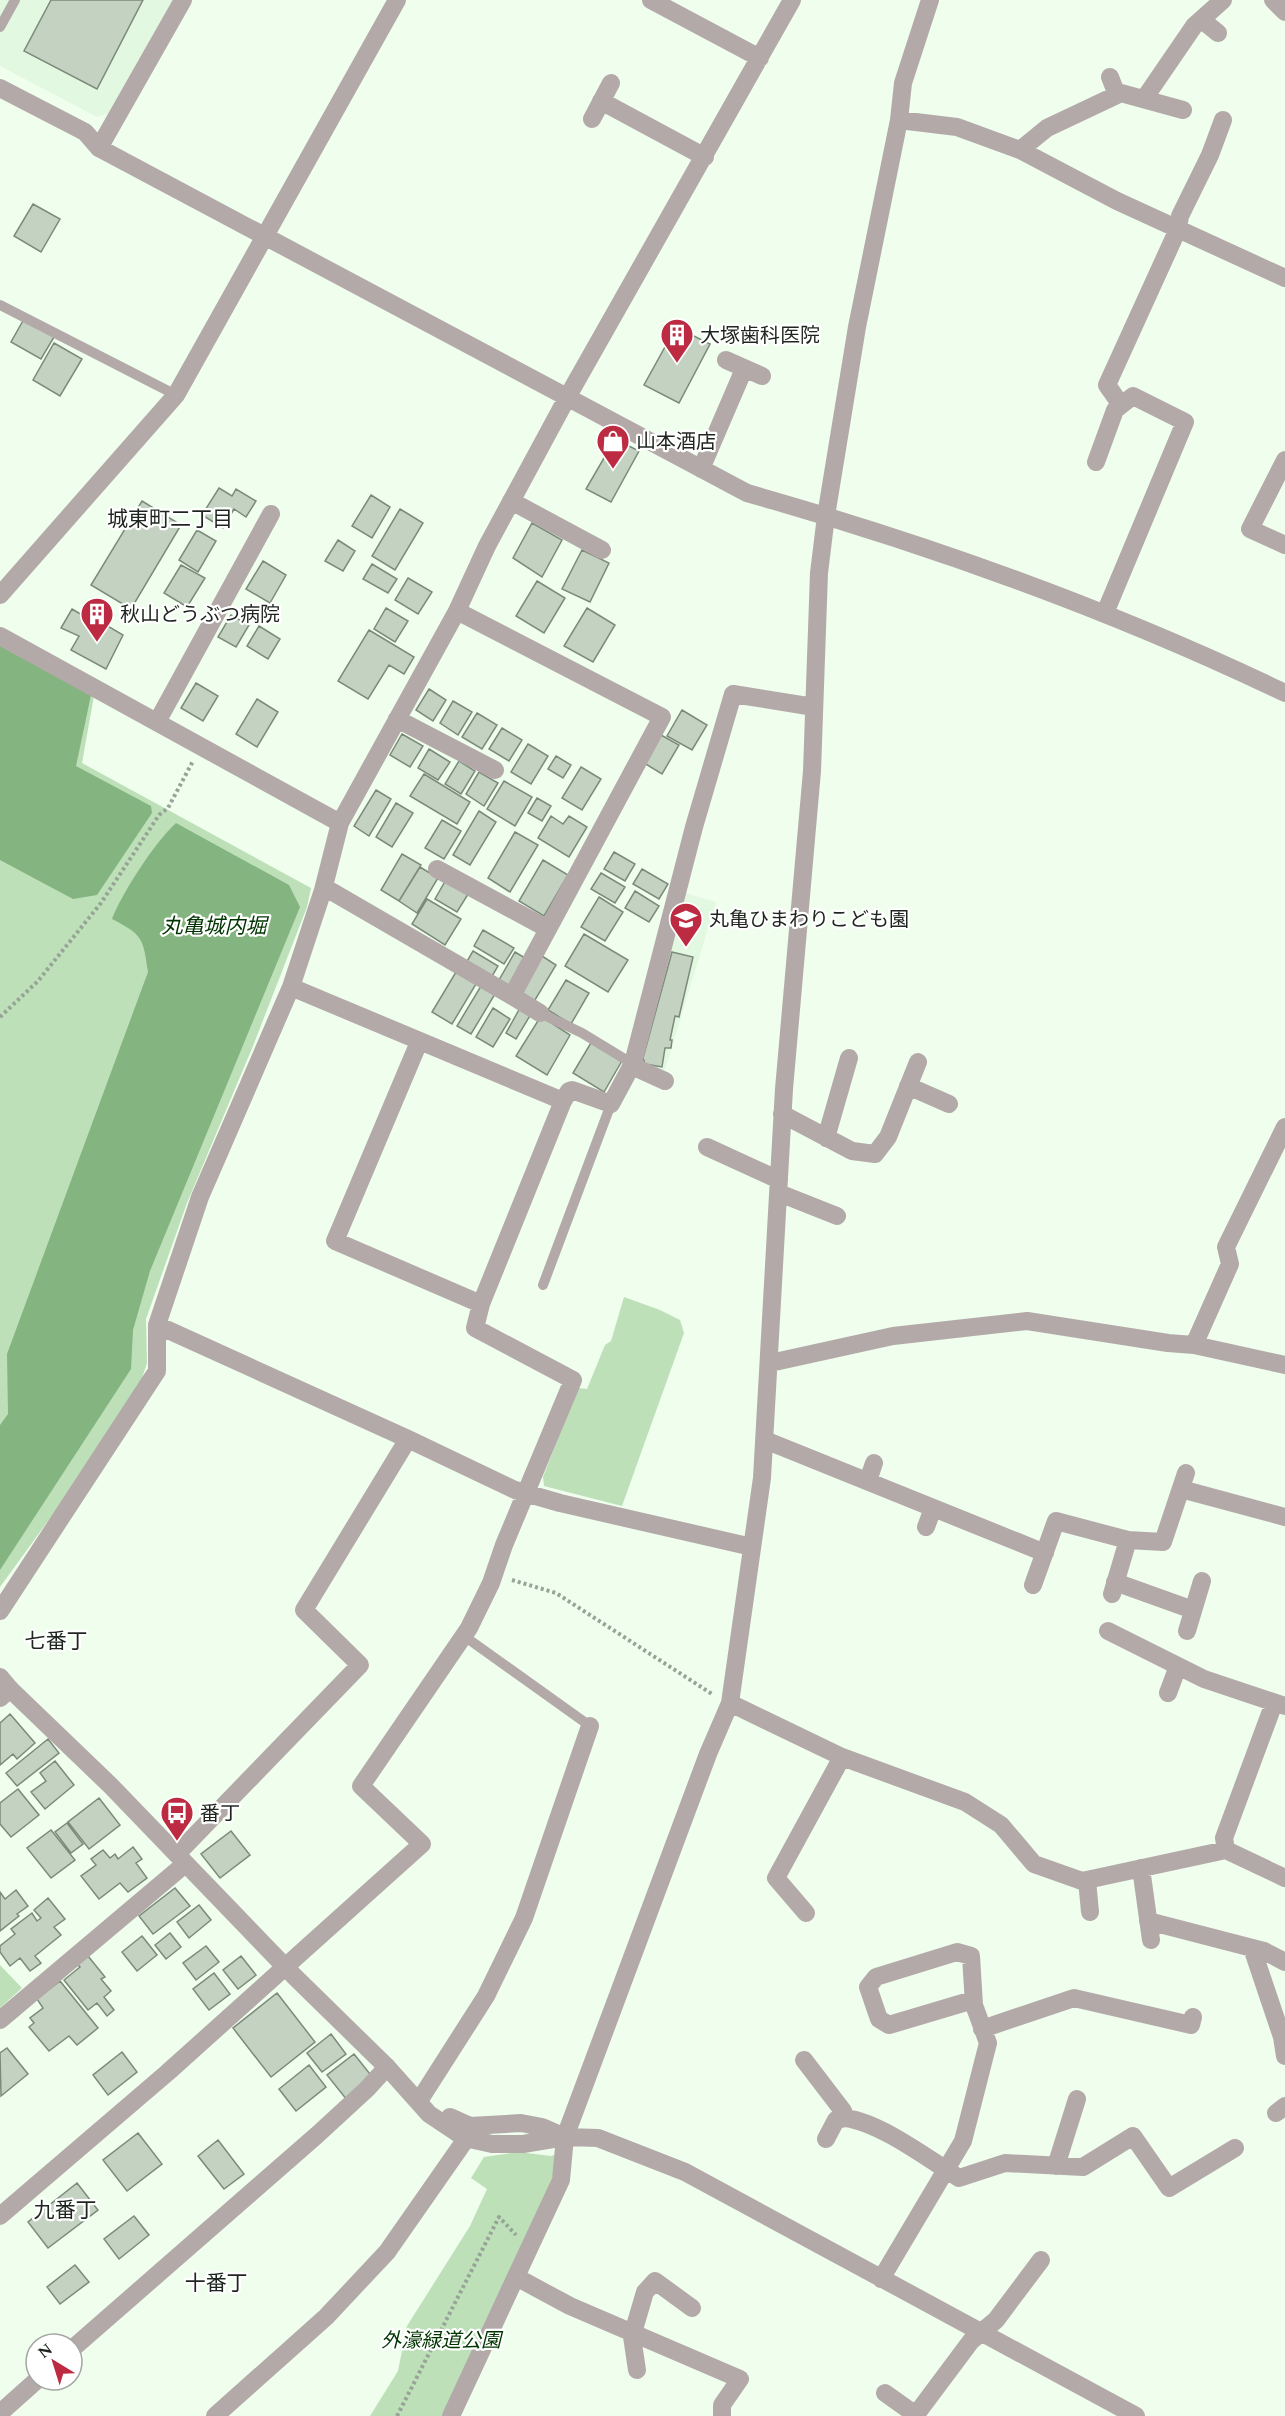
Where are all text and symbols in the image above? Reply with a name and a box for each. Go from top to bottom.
building icon: 大塚歯科医院 [659,317,695,364]
place label: 大塚歯科医院 [700,321,820,351]
shop icon: 山本酒店 [595,423,631,470]
place label: 山本酒店 [636,427,716,457]
district label: 城東町二丁目 [107,504,233,536]
building icon: 秋山どうぶつ病院 [79,596,115,643]
place label: 秋山どうぶつ病院 [120,600,280,630]
school or university icon: 丸亀ひまわりこども園 [668,901,704,948]
place label: 丸亀ひまわりこども園 [709,905,909,935]
water label: 丸亀城内堀 [162,911,269,943]
district label: 七番丁 [25,1626,88,1658]
bus stop icon: 番丁 [159,1795,195,1842]
place label: 番丁 [200,1799,240,1829]
district label: 九番丁 [34,2195,97,2227]
district label: 十番丁 [185,2268,248,2300]
park label: 外濠緑道公園 [381,2326,504,2356]
north arrow [24,2332,84,2392]
text: N [33,2337,58,2364]

